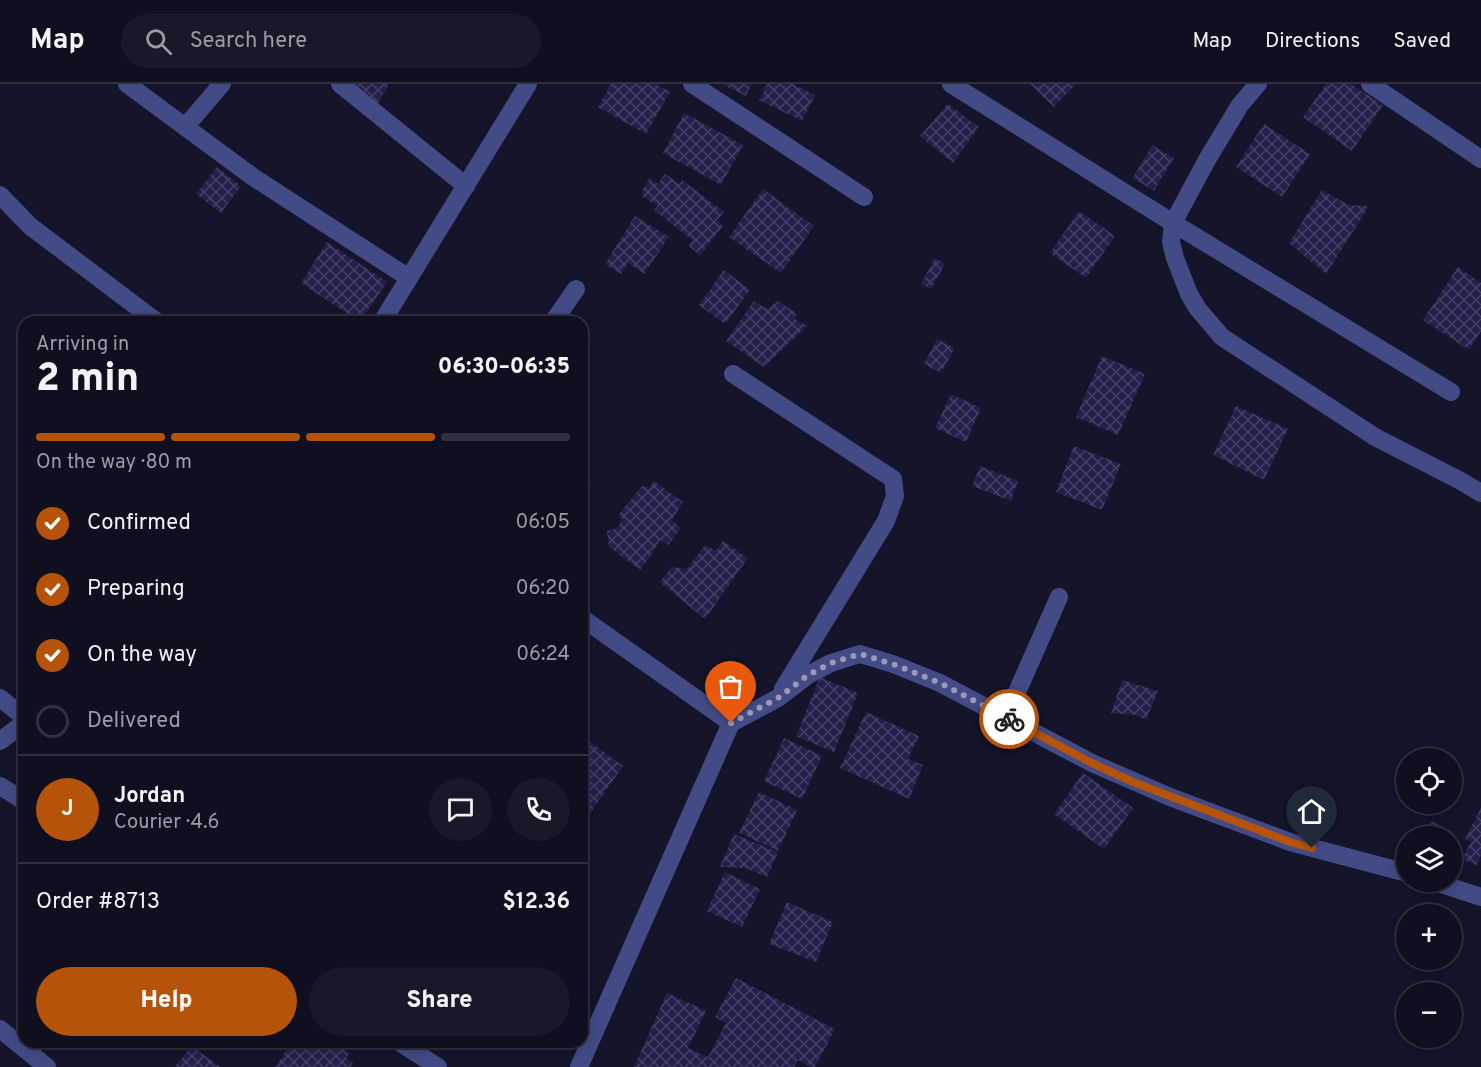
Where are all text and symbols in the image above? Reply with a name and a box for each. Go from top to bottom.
search box [121,14,541,68]
text: Map [30,23,85,59]
icon: search [142,25,175,58]
text: Search here [190,28,307,55]
text: Map [1192,28,1232,55]
text: Directions [1265,28,1360,55]
text: Saved [1393,28,1451,55]
text: Arriving in [36,332,129,358]
text: 06:30–06:35 [438,354,570,381]
text: 2 min [36,356,139,405]
text: On the way · 80 m [36,450,192,476]
icon: check [36,507,69,540]
text: Confirmed [87,510,191,537]
text: 06:05 [515,510,570,536]
icon: check [36,573,69,606]
text: Preparing [87,576,185,603]
text: 06:20 [516,576,570,602]
icon: check [36,639,69,672]
text: On the way [87,642,197,669]
text: 06:24 [516,642,570,668]
pin [705,661,756,723]
icon: bag [714,670,747,703]
courier [979,689,1039,749]
icon: bike [993,703,1026,736]
text: Delivered [87,708,181,735]
map controls [1396,748,1462,1048]
button: locate [1396,748,1462,814]
button: chat [429,778,492,841]
button: phone [507,778,570,841]
text: Jordan [114,783,185,810]
pin [1286,786,1337,848]
icon: home [1295,795,1328,828]
text: J [61,796,74,823]
text: Courier · 4.6 [114,810,219,836]
button: layers [1396,826,1462,892]
text: Order #8713 [36,889,160,916]
text: $12.36 [502,889,570,916]
button: + [1396,904,1462,970]
button: Help [36,967,297,1036]
button: Share [309,967,570,1036]
button: − [1396,982,1462,1048]

